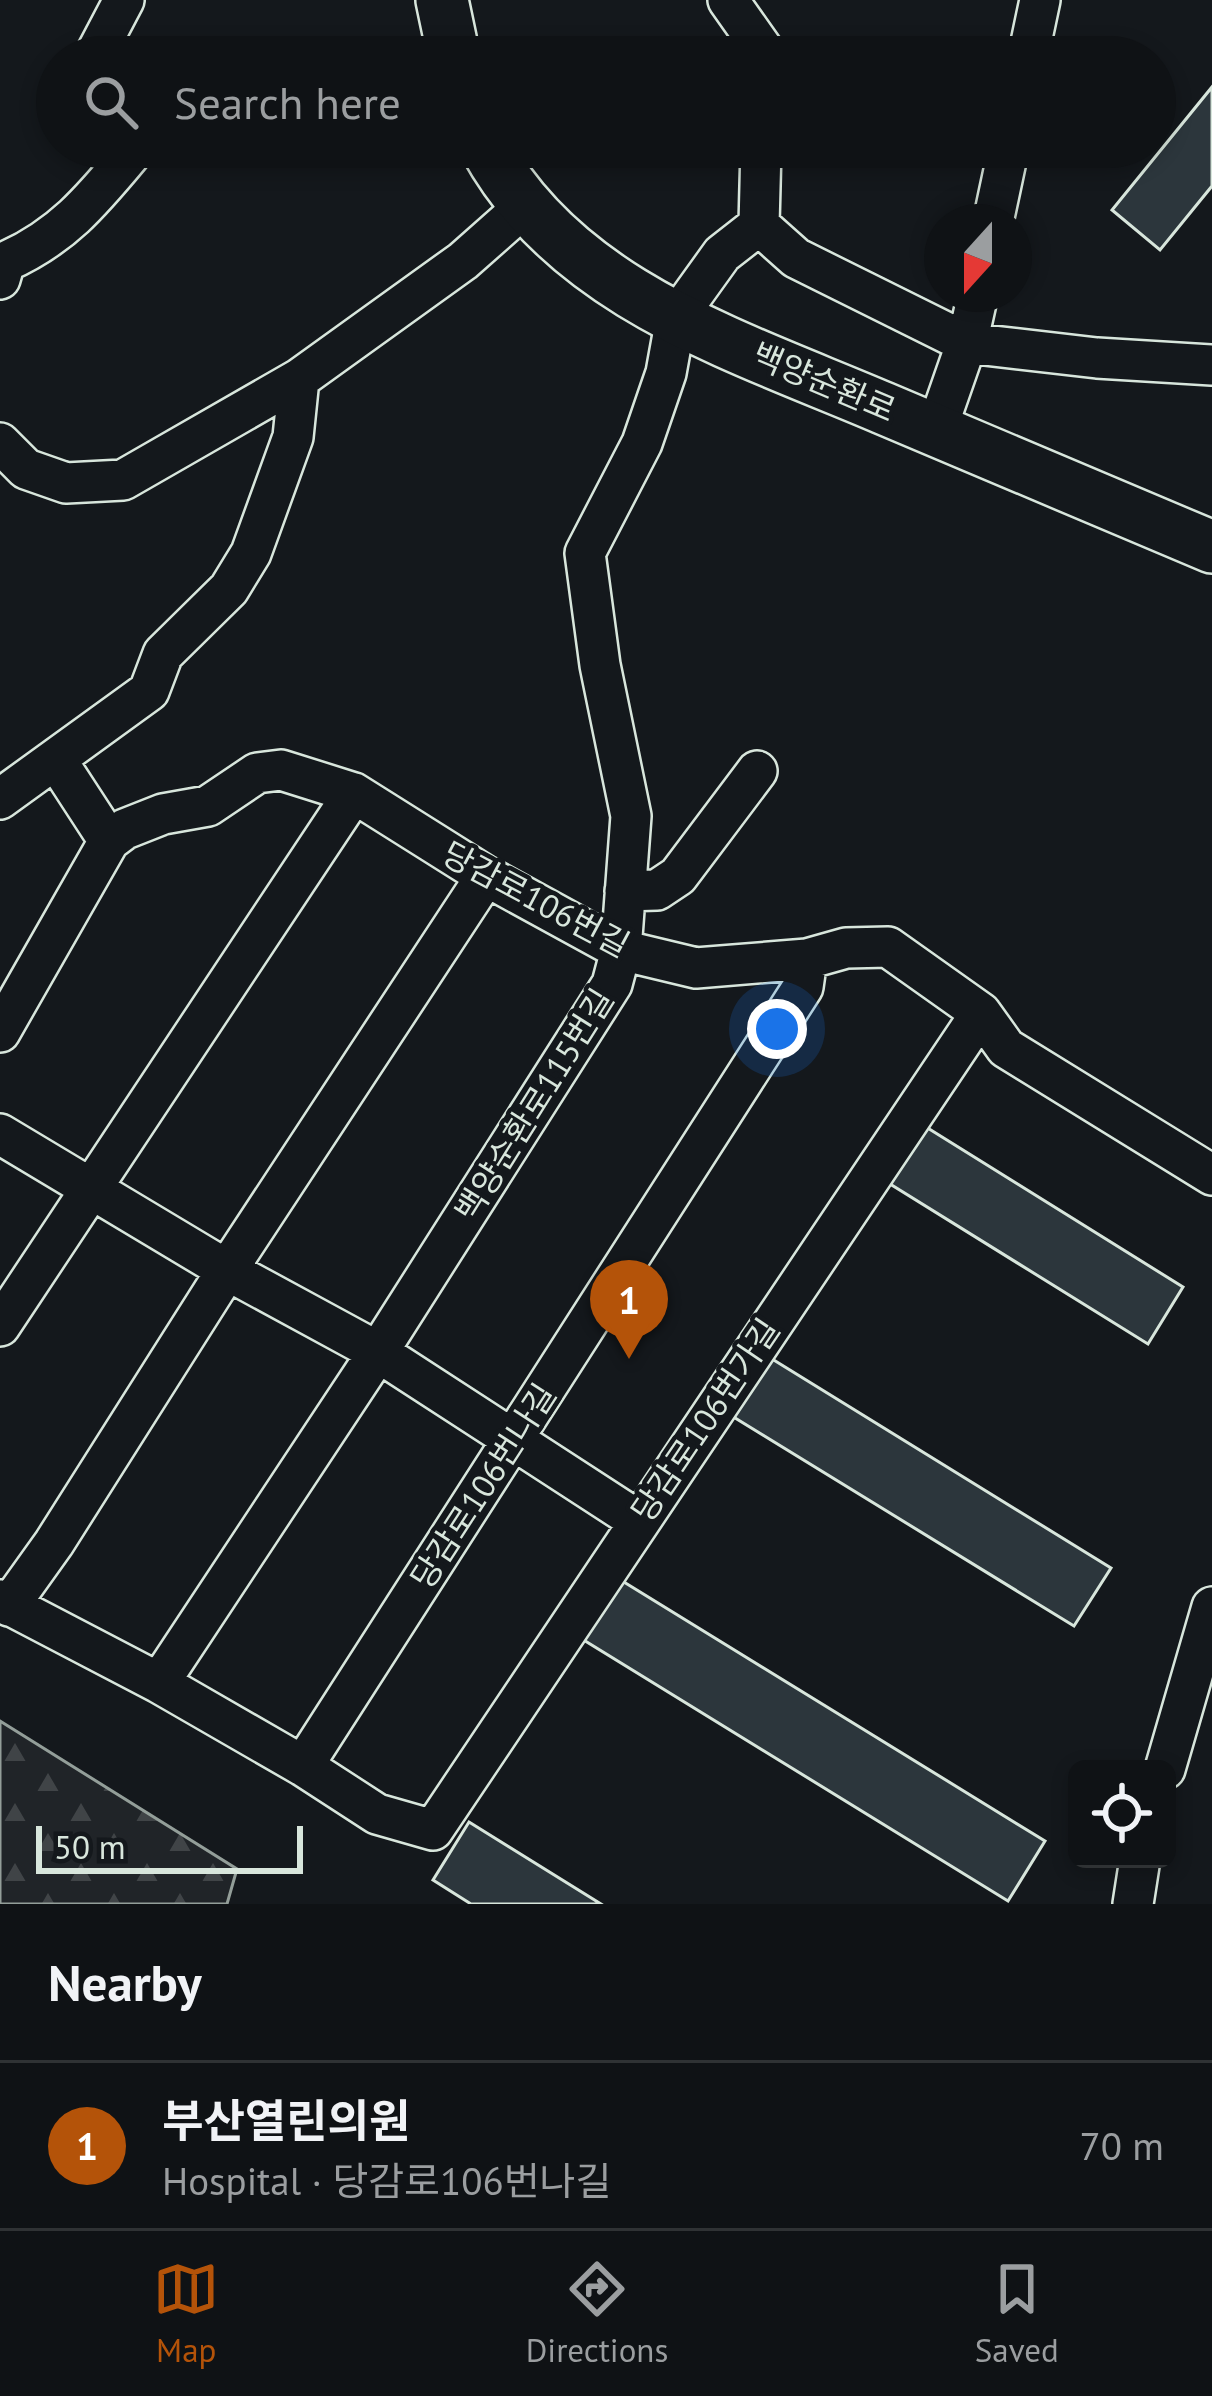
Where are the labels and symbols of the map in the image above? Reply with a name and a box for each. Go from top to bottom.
north arrow [924,204,1032,312]
street label: 백양순환로 [746,332,902,431]
street label: 당감로106번길 [435,831,637,966]
street label: 백양순환로115번길 [445,980,622,1229]
your location [747,999,807,1059]
pin: 1 [590,1260,668,1359]
street label: 당감로106번가길 [621,1310,788,1530]
street label: 당감로106번나길 [400,1375,565,1596]
scale bar [36,1820,303,1873]

